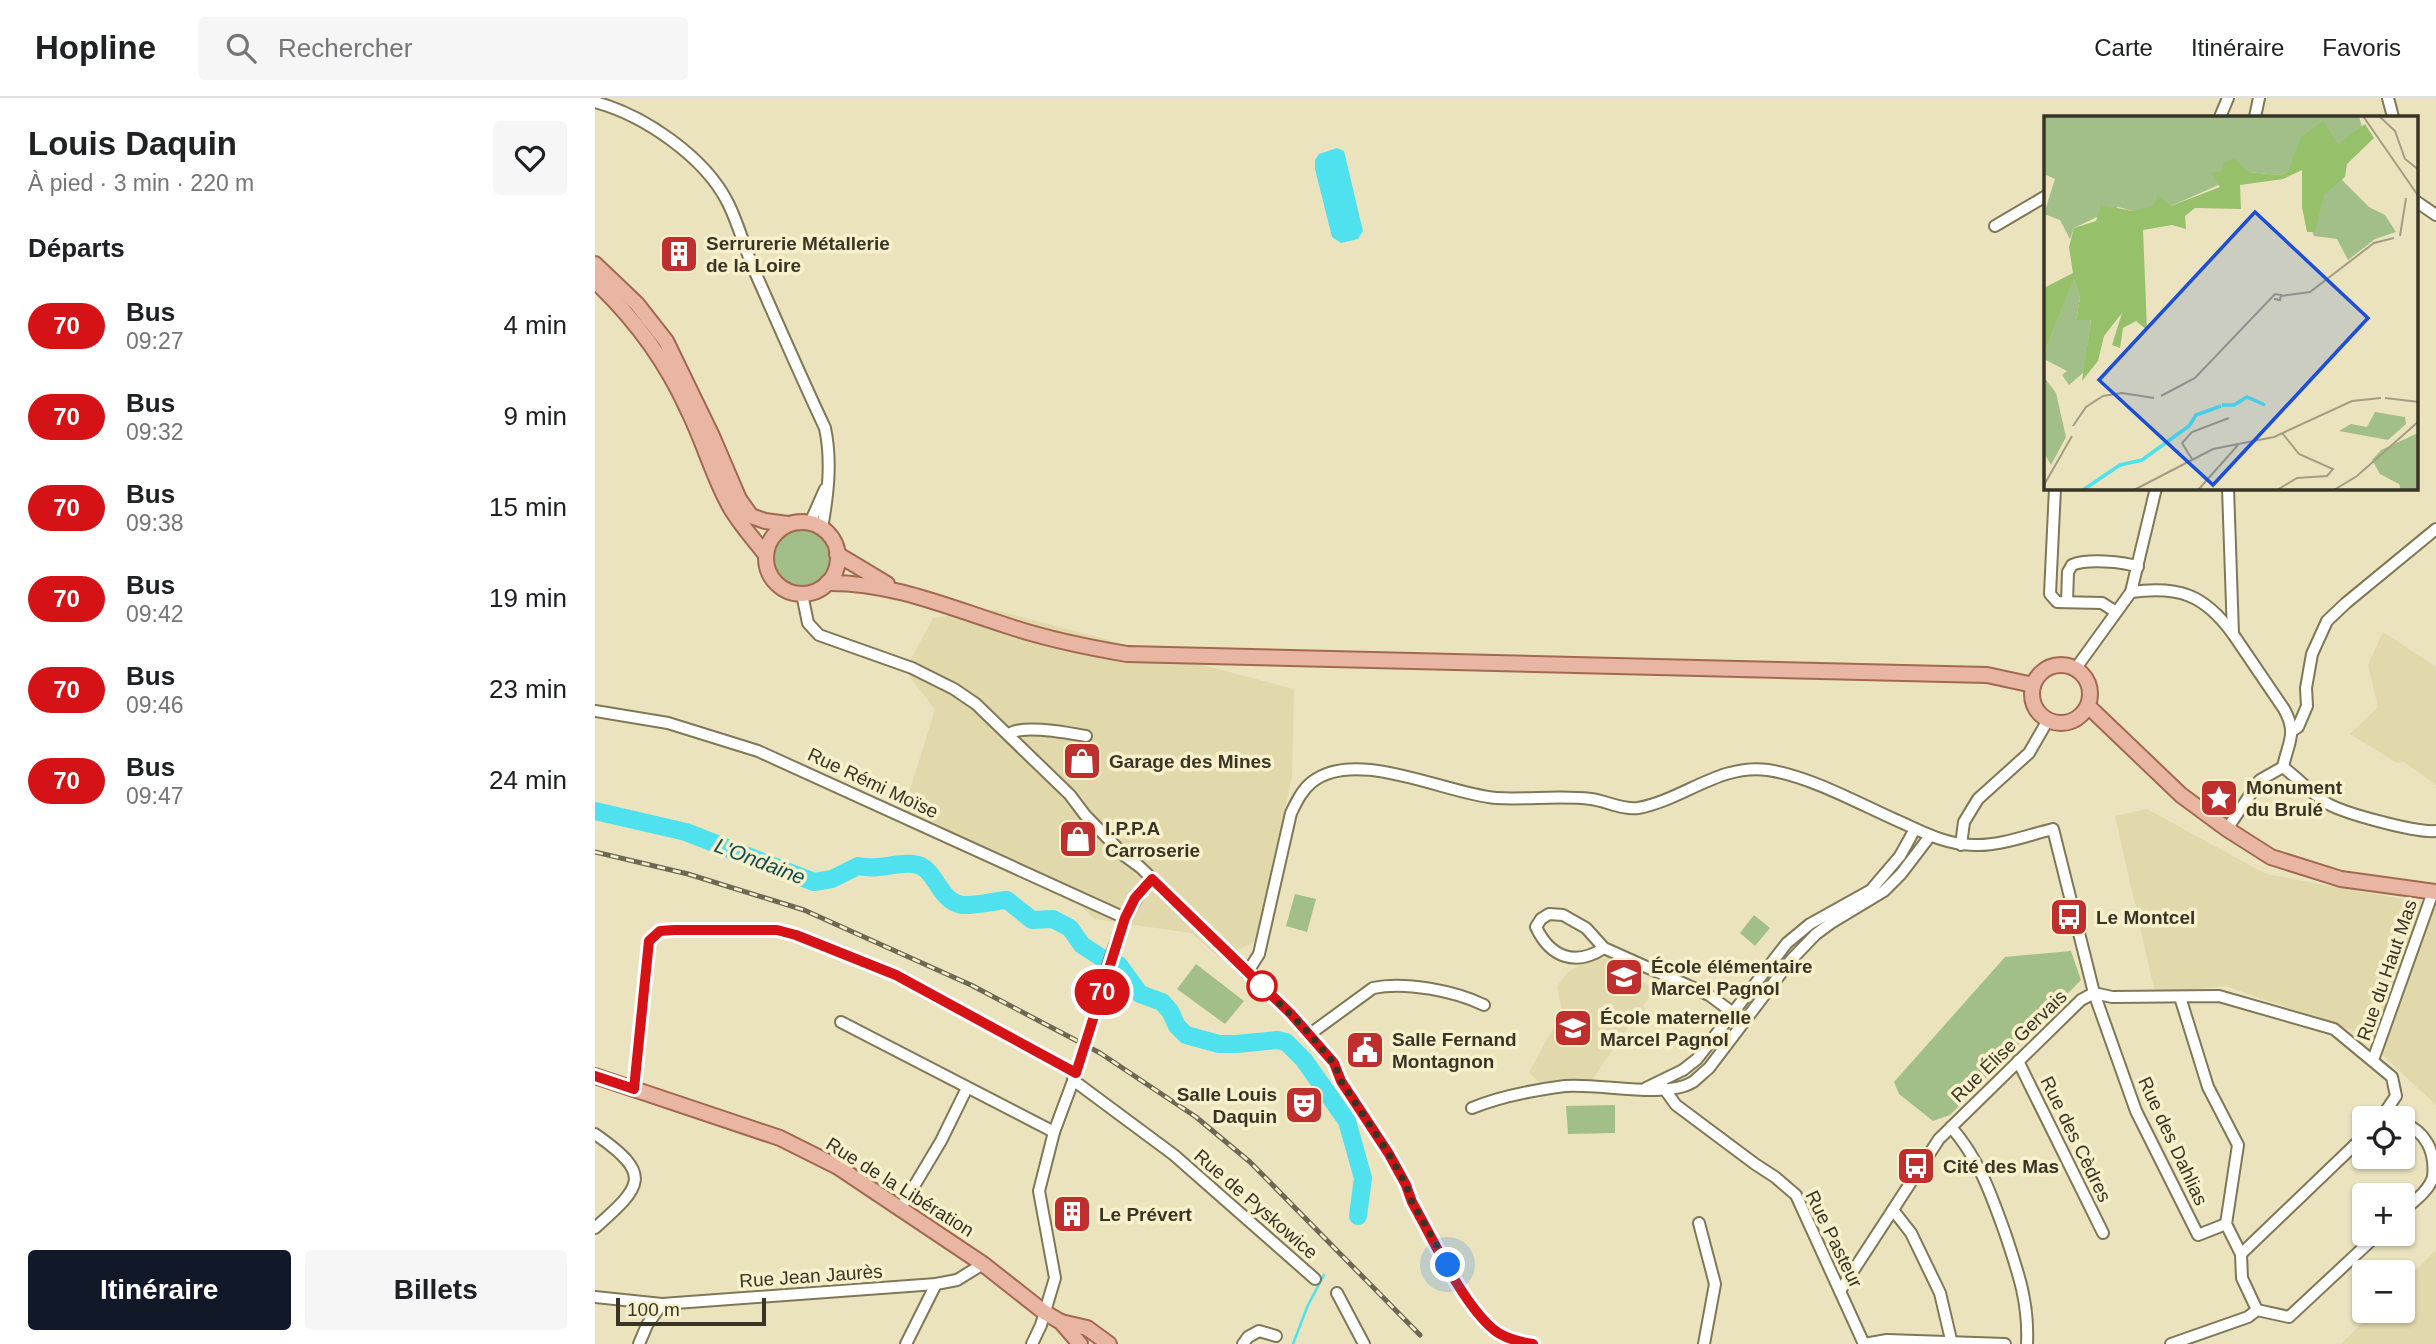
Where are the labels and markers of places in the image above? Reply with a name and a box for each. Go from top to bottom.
building icon: Serrurerie Métallerie de la Loire [658,233,700,275]
place label: Serrurerie Métallerie de la Loire [706,233,890,276]
shop icon: Garage des Mines [1061,740,1103,782]
place label: Garage des Mines [1109,751,1272,772]
place icon: Monument du Brulé [2198,777,2240,819]
place label: Monument du Brulé [2246,777,2343,820]
shop icon: I.P.P.A Carroserie [1057,818,1099,860]
place label: I.P.P.A Carroserie [1105,818,1200,861]
bus stop icon: Le Montcel [2048,896,2090,938]
place label: Le Montcel [2096,907,2195,928]
school or university icon: École élémentaire Marcel Pagnol [1603,956,1645,998]
place label: École élémentaire Marcel Pagnol [1651,956,1813,999]
unlabelled marker [1247,971,1277,1001]
school or university icon: École maternelle Marcel Pagnol [1552,1007,1594,1049]
place label: École maternelle Marcel Pagnol [1600,1007,1751,1050]
public building icon: Salle Fernand Montagnon [1344,1029,1386,1071]
place label: Salle Fernand Montagnon [1392,1029,1517,1072]
place label: Salle Louis Daquin [1177,1084,1277,1127]
theatre icon: Salle Louis Daquin [1283,1084,1325,1126]
bus stop icon: Cité des Mas [1895,1145,1937,1187]
place label: Cité des Mas [1943,1156,2059,1177]
building icon: Le Prévert [1051,1193,1093,1235]
place label: Le Prévert [1099,1204,1193,1225]

